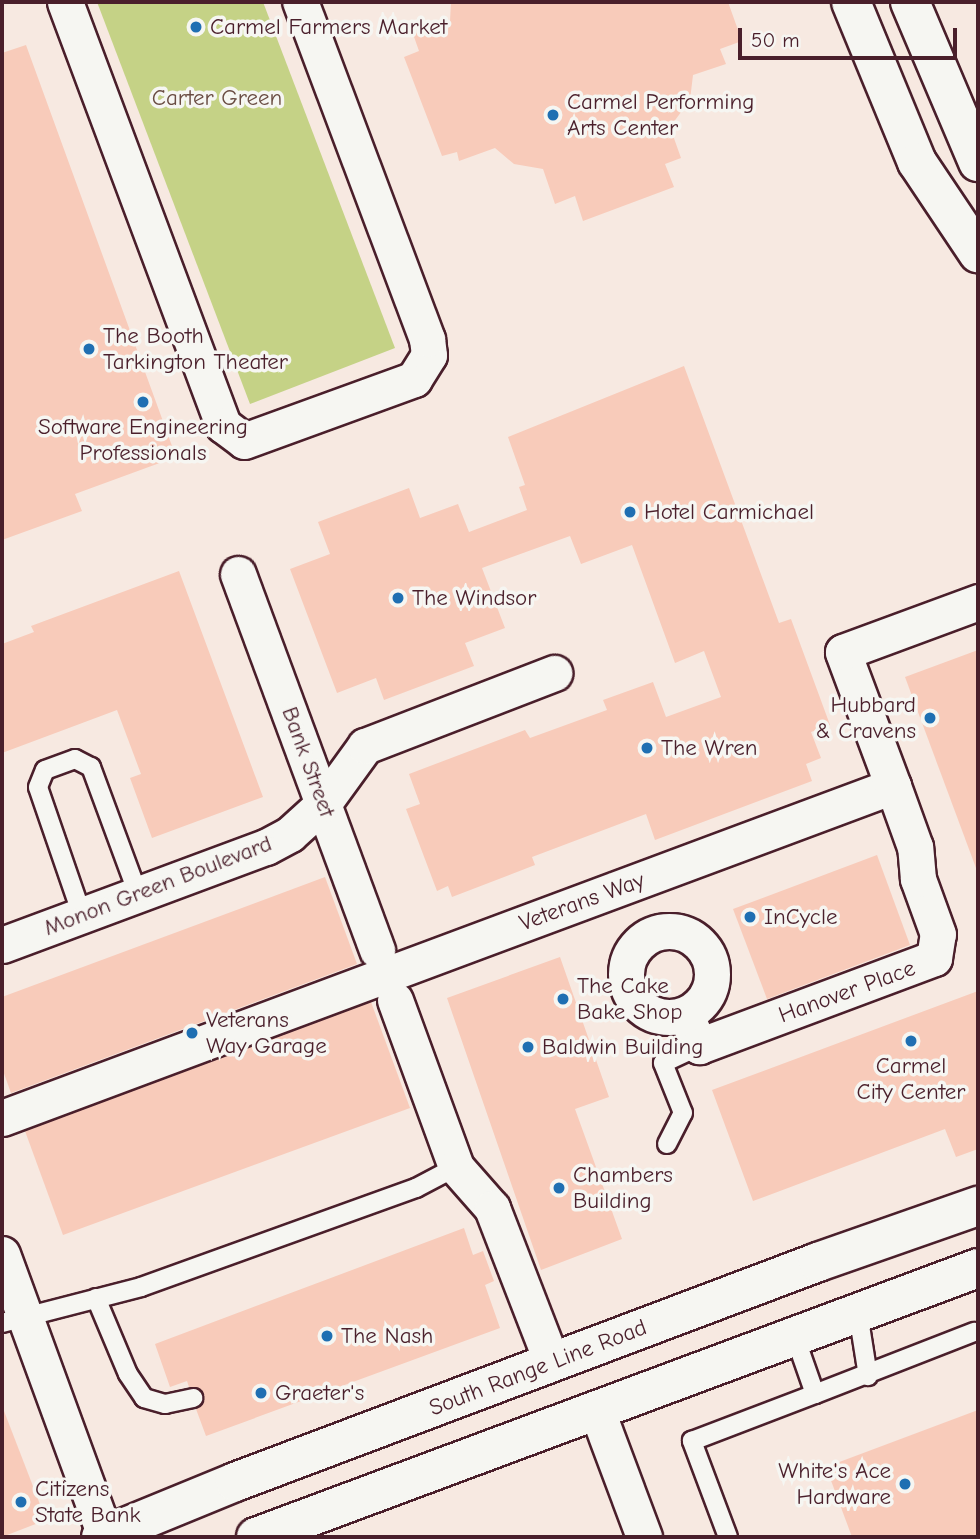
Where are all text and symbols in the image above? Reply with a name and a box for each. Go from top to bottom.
place label: Carmel Farmers Market [210,13,447,41]
scale bar [742,14,961,58]
marker: Carmel Farmers Market [188,19,204,35]
text: 50 m [751,28,800,52]
park label: Carter Green [152,84,282,112]
place label: Carmel Performing Arts Center [567,88,754,142]
marker: Carmel Performing Arts Center [545,107,561,123]
place label: The Booth Tarkington Theater [103,322,288,376]
marker: The Booth Tarkington Theater [81,341,97,357]
marker: Software Engineering Professionals [135,394,151,410]
place label: Software Engineering Professionals [38,413,248,467]
place label: Hotel Carmichael [644,498,814,526]
marker: Hotel Carmichael [622,504,638,520]
place label: The Windsor [412,584,536,612]
marker: The Windsor [390,590,406,606]
place label: Hubbard & Cravens [816,691,916,745]
street label: Bank Street [275,703,341,821]
marker: Hubbard & Cravens [922,710,938,726]
place label: The Wren [661,734,757,762]
marker: The Wren [639,740,655,756]
street label: Monon Green Boulevard [40,830,276,942]
street label: Veterans Way [516,867,648,937]
place label: InCycle [764,903,837,931]
marker: InCycle [742,909,758,925]
street label: Hanover Place [775,955,919,1029]
place label: The Cake Bake Shop [577,972,682,1026]
marker: The Cake Bake Shop [555,991,571,1007]
place label: Veterans Way Garage [206,1006,327,1060]
marker: Veterans Way Garage [184,1025,200,1041]
place label: Baldwin Building [542,1033,703,1061]
marker: Carmel City Center [903,1033,919,1049]
marker: Baldwin Building [520,1039,536,1055]
place label: Carmel City Center [857,1052,965,1106]
place label: Chambers Building [573,1161,673,1215]
marker: Chambers Building [551,1180,567,1196]
street label: South Range Line Road [425,1314,651,1422]
place label: The Nash [341,1322,433,1350]
marker: The Nash [319,1328,335,1344]
place label: Graeter's [275,1379,364,1407]
marker: Graeter's [253,1385,269,1401]
place label: White's Ace Hardware [778,1457,891,1511]
place label: Citizens State Bank [35,1475,141,1529]
marker: White's Ace Hardware [897,1476,913,1492]
marker: Citizens State Bank [13,1494,29,1510]

